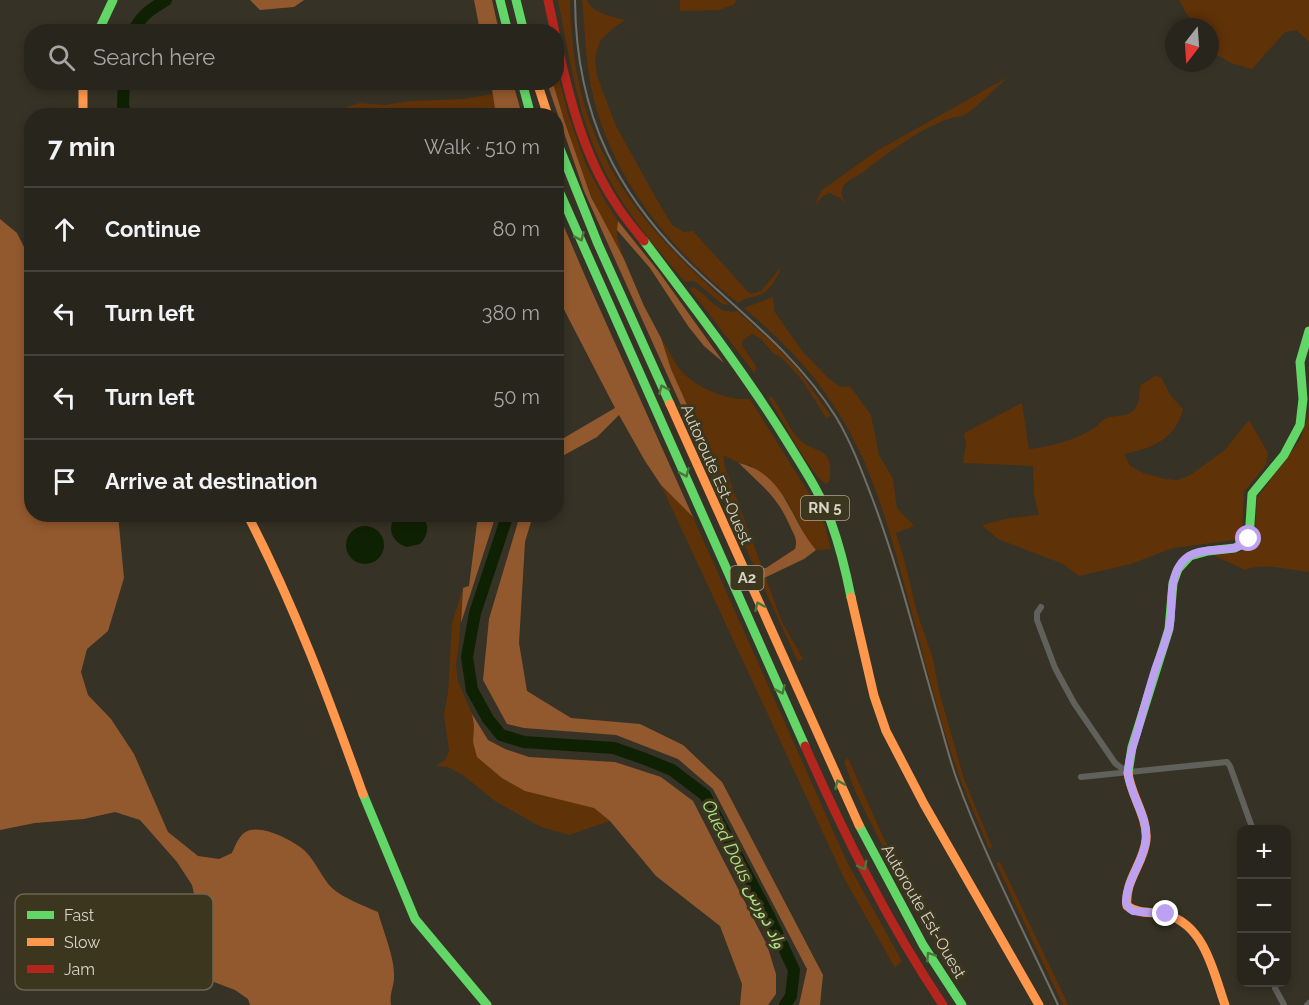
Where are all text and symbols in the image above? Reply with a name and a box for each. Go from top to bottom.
north arrow [1165,18,1219,72]
search box [24,24,564,90]
icon: search [45,41,78,74]
text: Search here [93,44,215,70]
text: 7 min [48,132,115,162]
text: Walk · 510 m [424,135,540,159]
icon: ahead [48,213,81,246]
text: Continue [105,216,201,242]
text: 80 m [492,217,540,241]
one-way arrow [573,231,585,242]
icon: left [48,297,81,330]
text: Turn left [105,300,195,326]
text: 380 m [482,301,540,325]
icon: left [48,381,81,414]
text: Turn left [105,384,195,410]
text: 50 m [493,385,540,409]
one-way arrow [658,385,670,396]
street label: Autoroute Est-Ouest [677,401,756,548]
icon: arrive [48,465,81,498]
one-way arrow [677,467,689,478]
text: Arrive at destination [105,468,318,494]
road number: RN 5 [801,496,849,520]
route start [1235,525,1261,551]
road number: A2 [730,566,764,590]
one-way arrow [755,601,767,612]
one-way arrow [774,683,786,694]
one-way arrow [834,779,846,790]
water label: Oued Dous واد دورس [697,796,791,952]
map controls [1237,825,1291,987]
button: + [1237,825,1291,879]
street label: Autoroute Est-Ouest [877,841,970,982]
one-way arrow [856,860,867,871]
button: − [1237,879,1291,933]
legend [15,894,213,990]
route end [1152,900,1178,926]
text: Fast [64,906,95,925]
text: Slow [64,933,100,952]
button: locate [1237,933,1291,987]
one-way arrow [926,952,937,963]
text: Jam [64,960,95,979]

